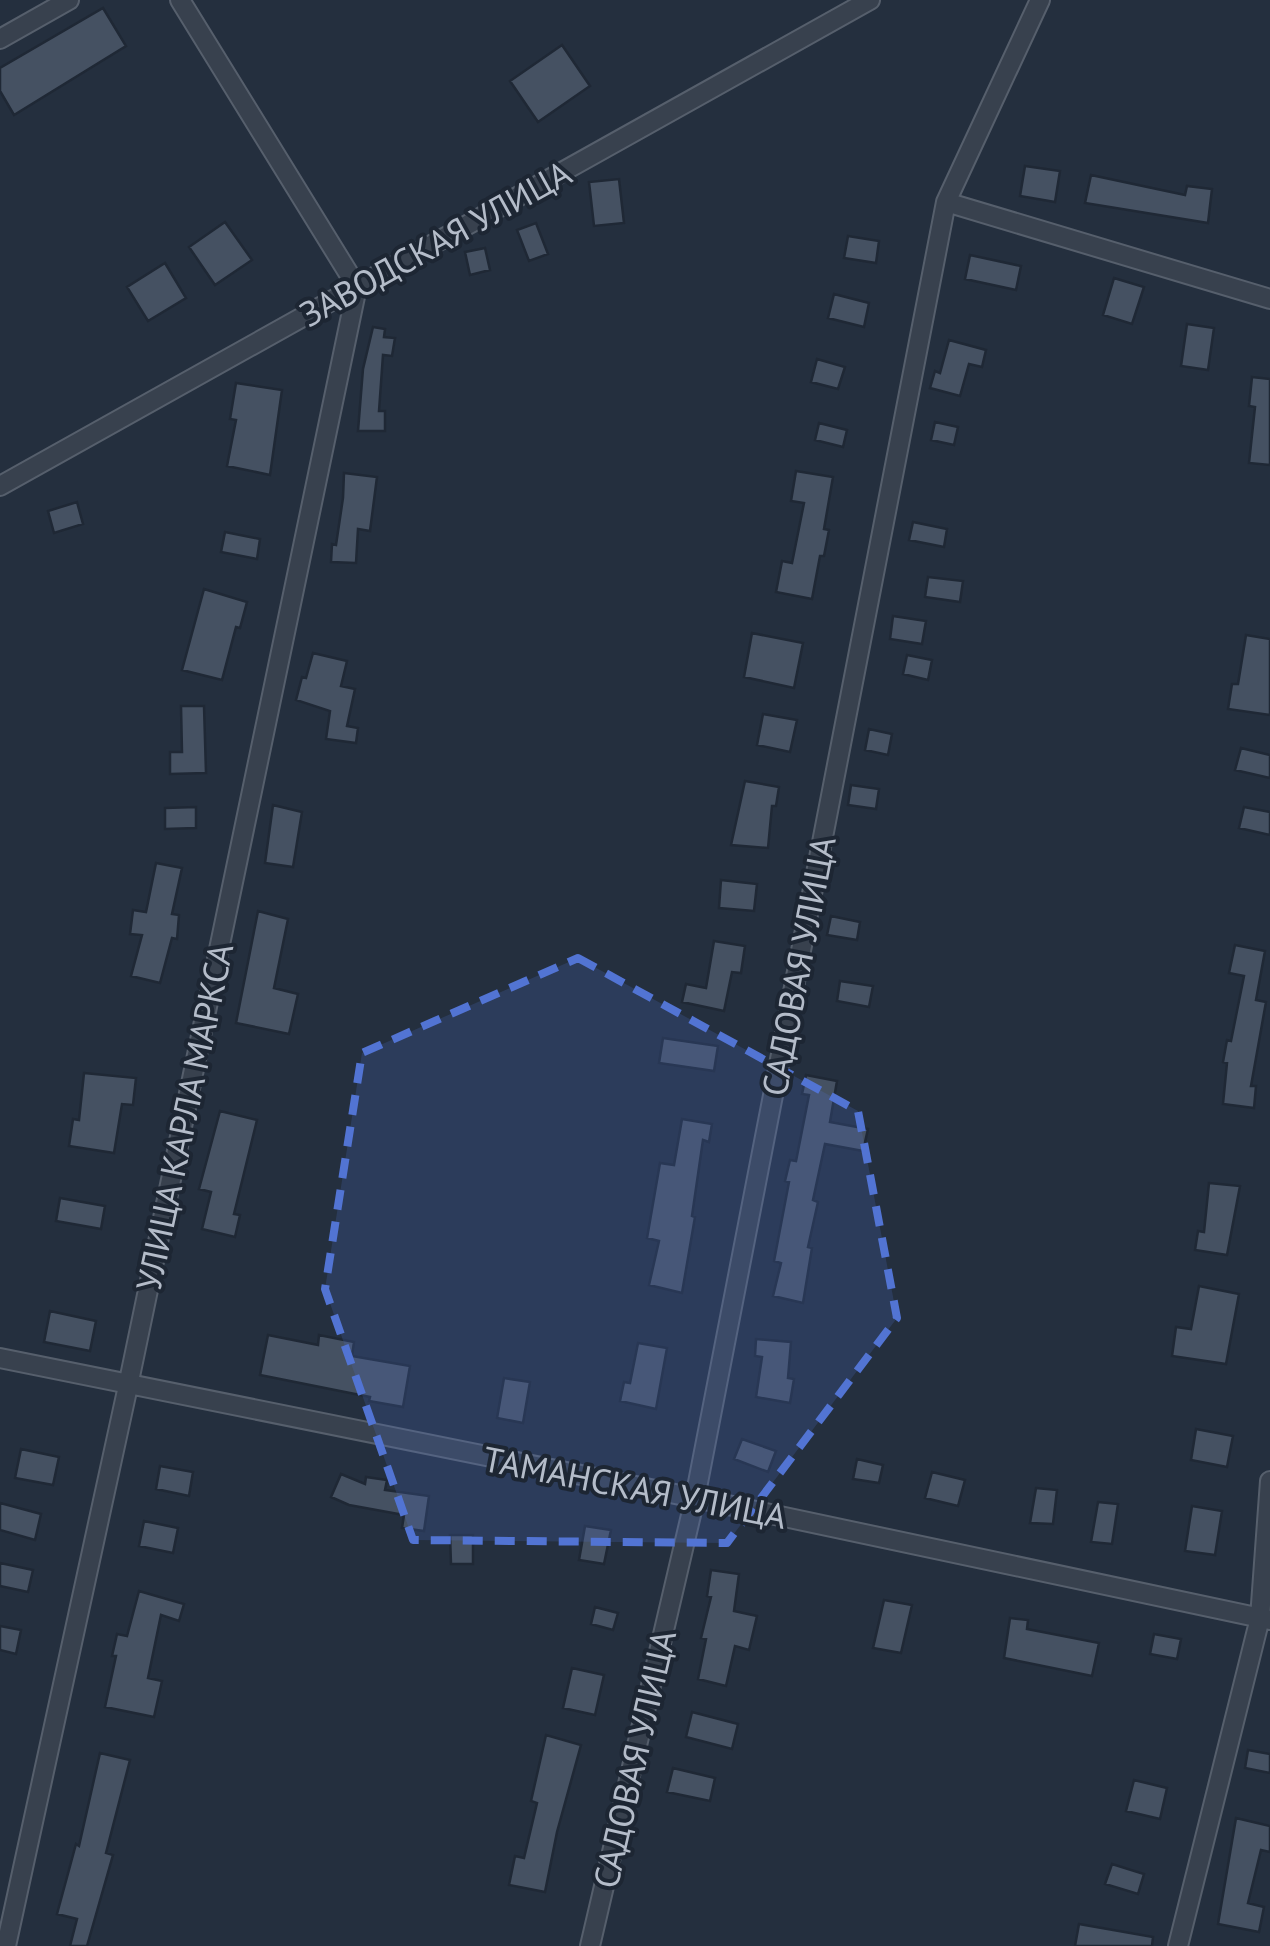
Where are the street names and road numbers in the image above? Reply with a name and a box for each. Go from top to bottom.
street label: ЗАВОДСКАЯ УЛИЦА [291,149,579,337]
street label: САДОВАЯ УЛИЦА [750,832,846,1100]
street label: УЛИЦА КАРЛА МАРКСА [125,939,243,1295]
street label: ТАМАНСКАЯ УЛИЦА [480,1435,791,1539]
street label: САДОВАЯ УЛИЦА [582,1625,686,1893]

